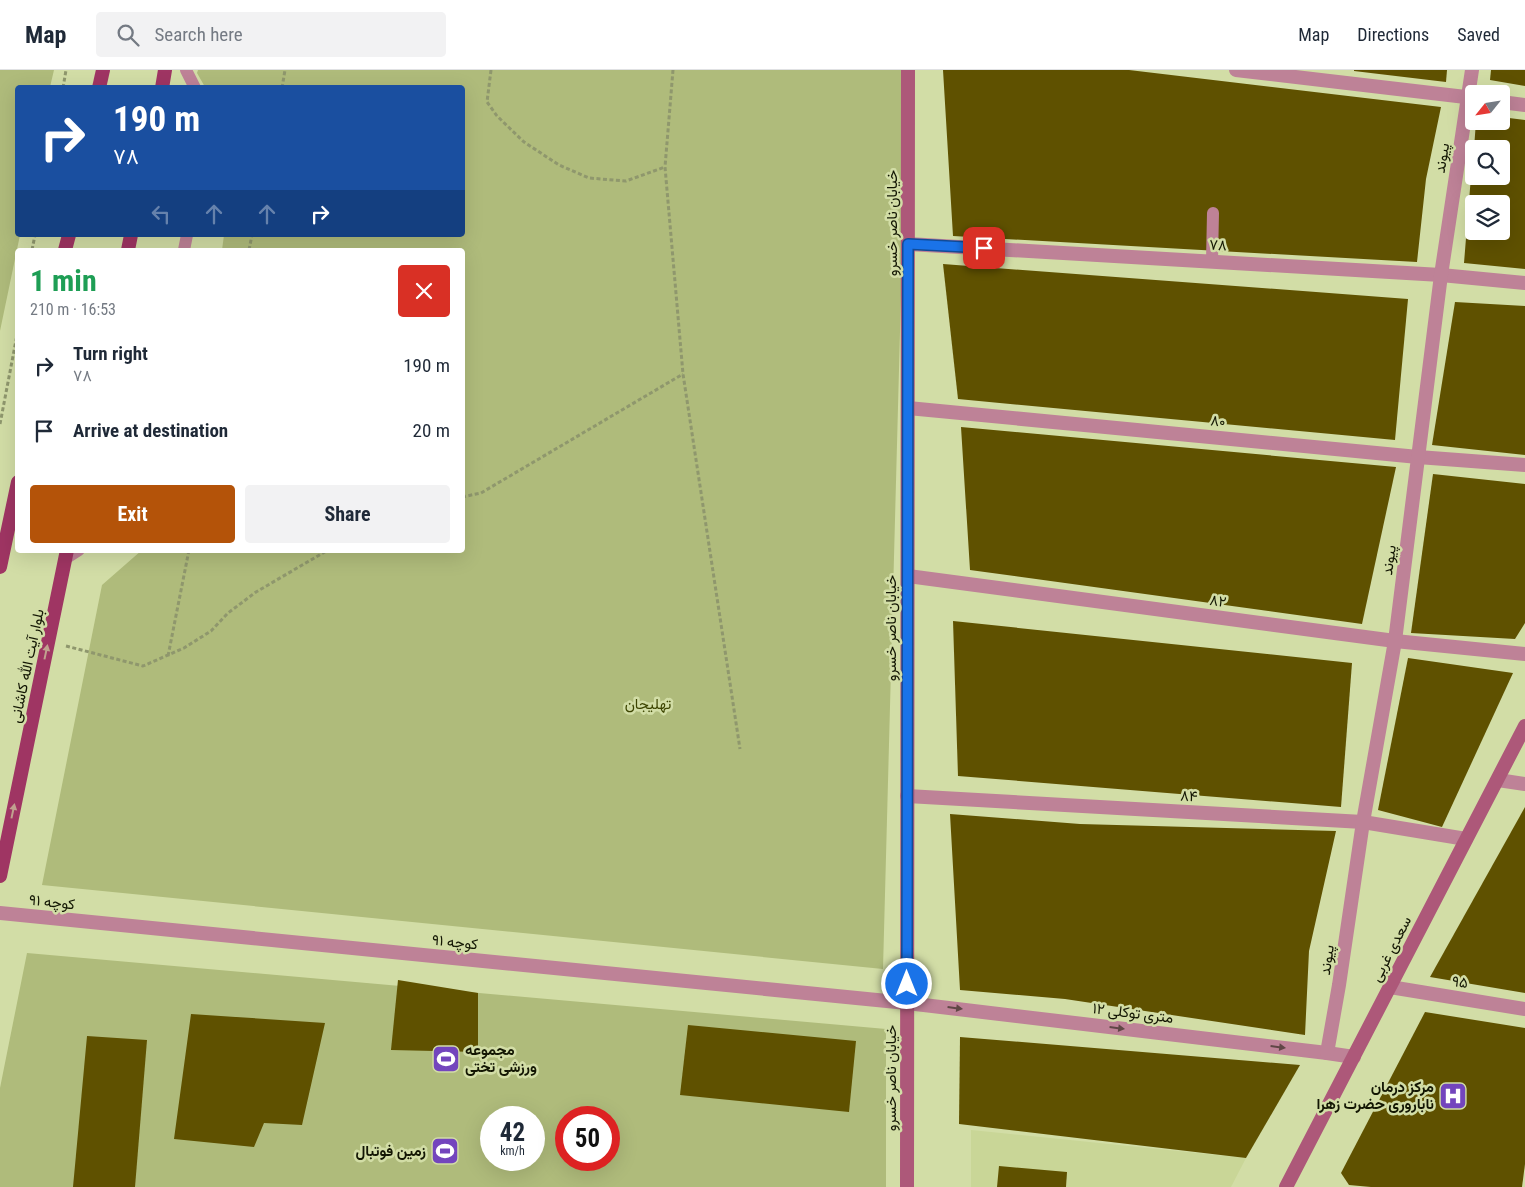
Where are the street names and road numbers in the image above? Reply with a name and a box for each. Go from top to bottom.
street label: پیوند [1431,142,1454,175]
street label: خیابان ناصر خسرو [883,170,901,276]
street label: ۷۸ [1209,236,1227,254]
street label: ۸۰ [1210,411,1226,431]
street label: پیوند [1378,544,1401,576]
street label: خیابان ناصر خسرو [882,575,900,681]
street label: ۸۲ [1208,591,1228,611]
street label: بلوار آیت الله کاشانی [6,607,49,725]
street label: ۸۴ [1180,787,1199,805]
street label: کوچه ۹۱ [28,891,76,914]
street label: سعدی غربی [1367,913,1416,985]
street label: کوچه ۹۱ [431,931,479,954]
street label: پیوند [1316,944,1339,976]
street label: ۹۵ [1451,972,1469,992]
street label: ۱۲ متری توکلی [1091,999,1174,1028]
street label: خیابان ناصر خسرو [882,1025,900,1131]

